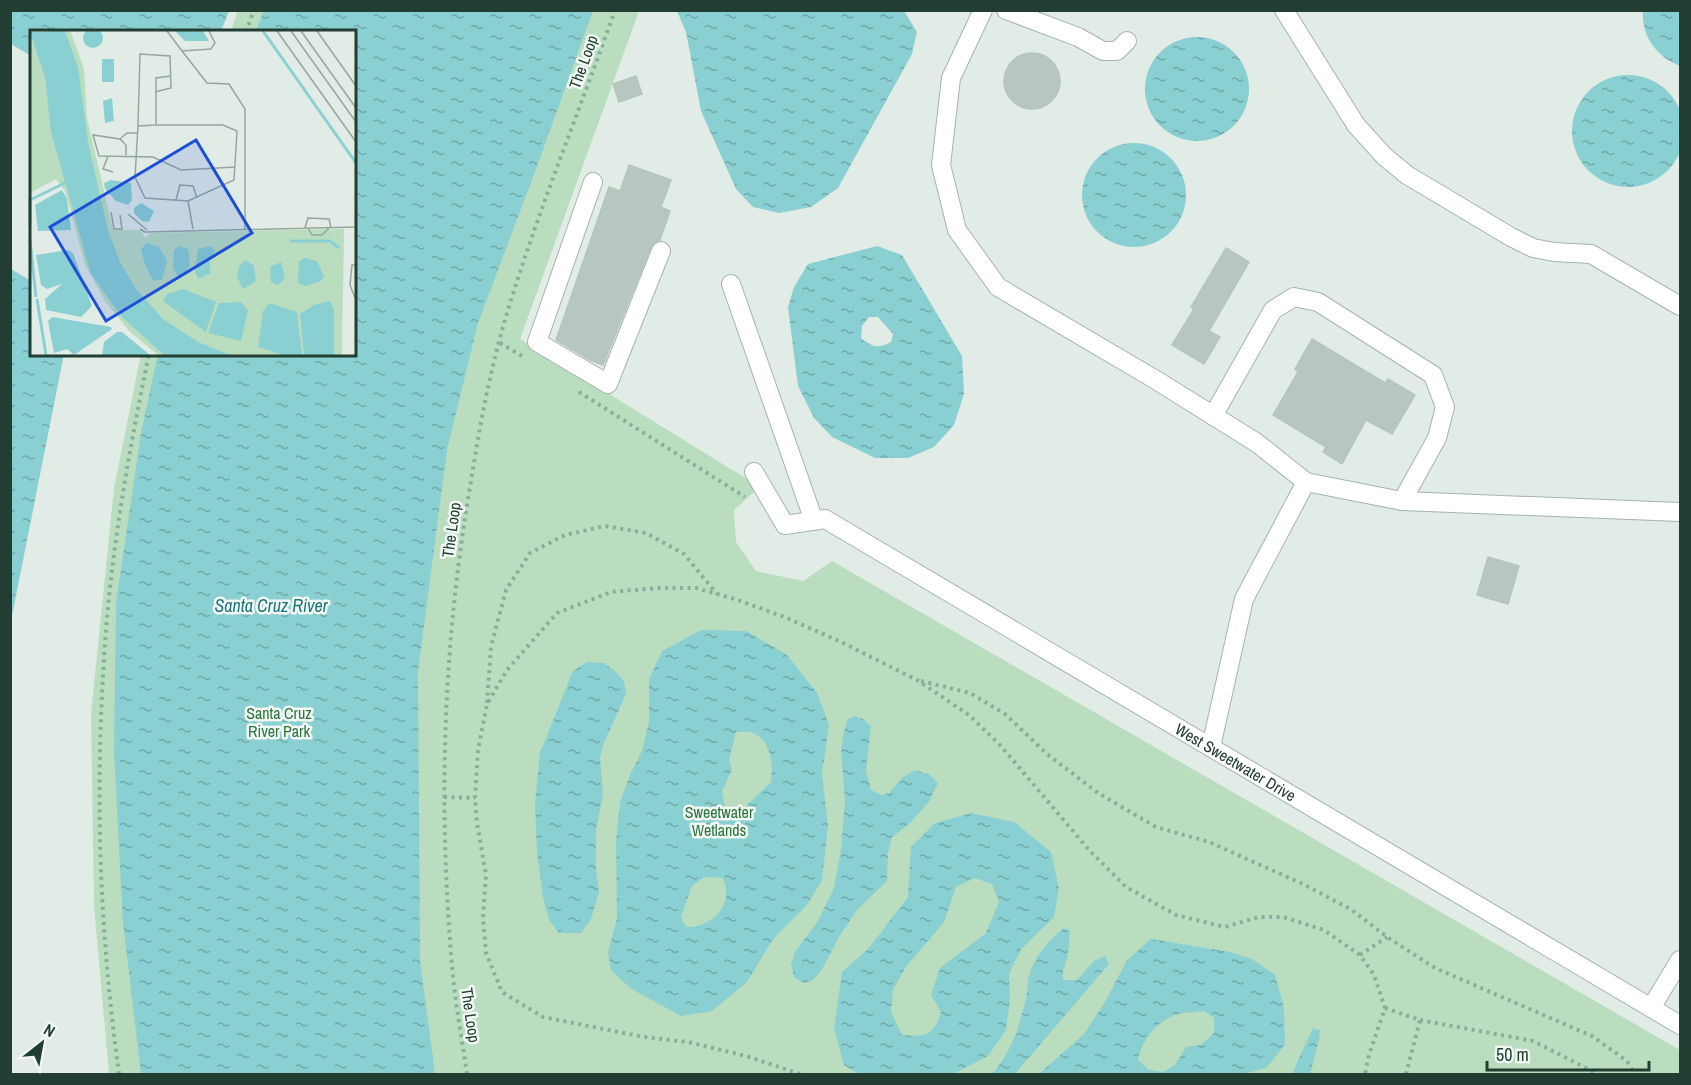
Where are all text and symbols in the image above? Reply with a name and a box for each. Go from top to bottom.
inset map [30,30,356,356]
street label: The Loop [563,32,603,92]
street label: The Loop [436,501,466,559]
water label: Santa Cruz River [214,593,329,618]
park label: Santa Cruz River Park [246,702,312,742]
street label: West Sweetwater Drive [1171,718,1300,806]
park label: Sweetwater Wetlands [685,801,754,841]
street label: The Loop [456,986,486,1044]
north arrow [12,1013,72,1073]
text: N [40,1018,59,1042]
scale bar [1487,1034,1649,1072]
text: 50 m [1496,1042,1529,1067]

